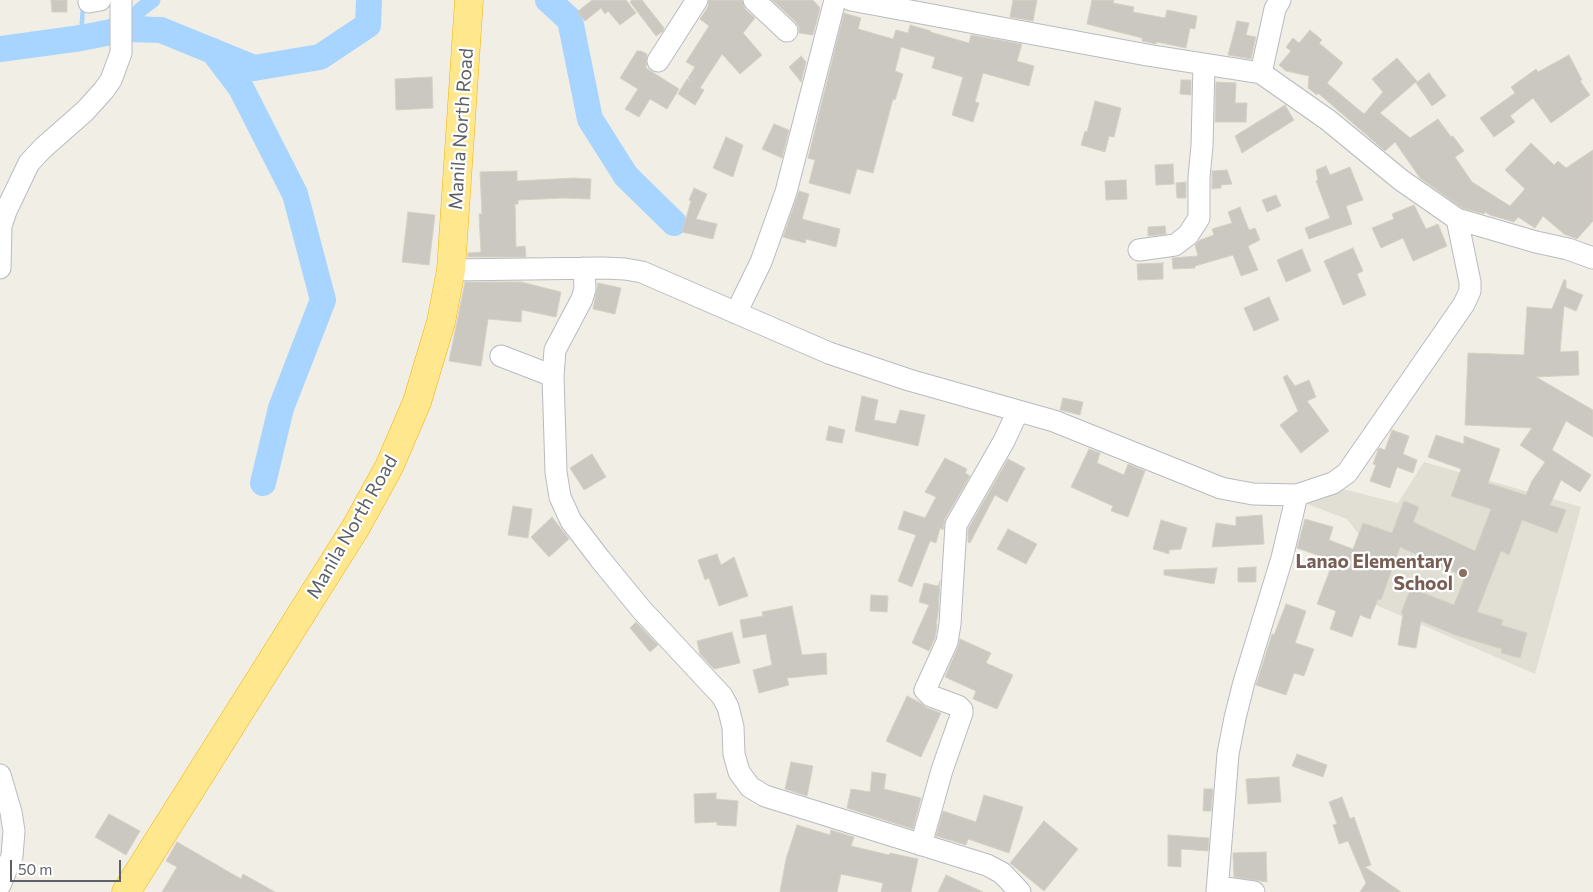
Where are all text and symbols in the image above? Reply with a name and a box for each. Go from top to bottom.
street label: Manila North Road [444,47,478,211]
street label: Manila North Road [302,451,402,603]
place label: Lanao Elementary School [1296,551,1453,595]
marker: Lanao Elementary School [1457,567,1469,579]
scale bar [12,850,124,882]
text: 50 m [18,860,52,878]

